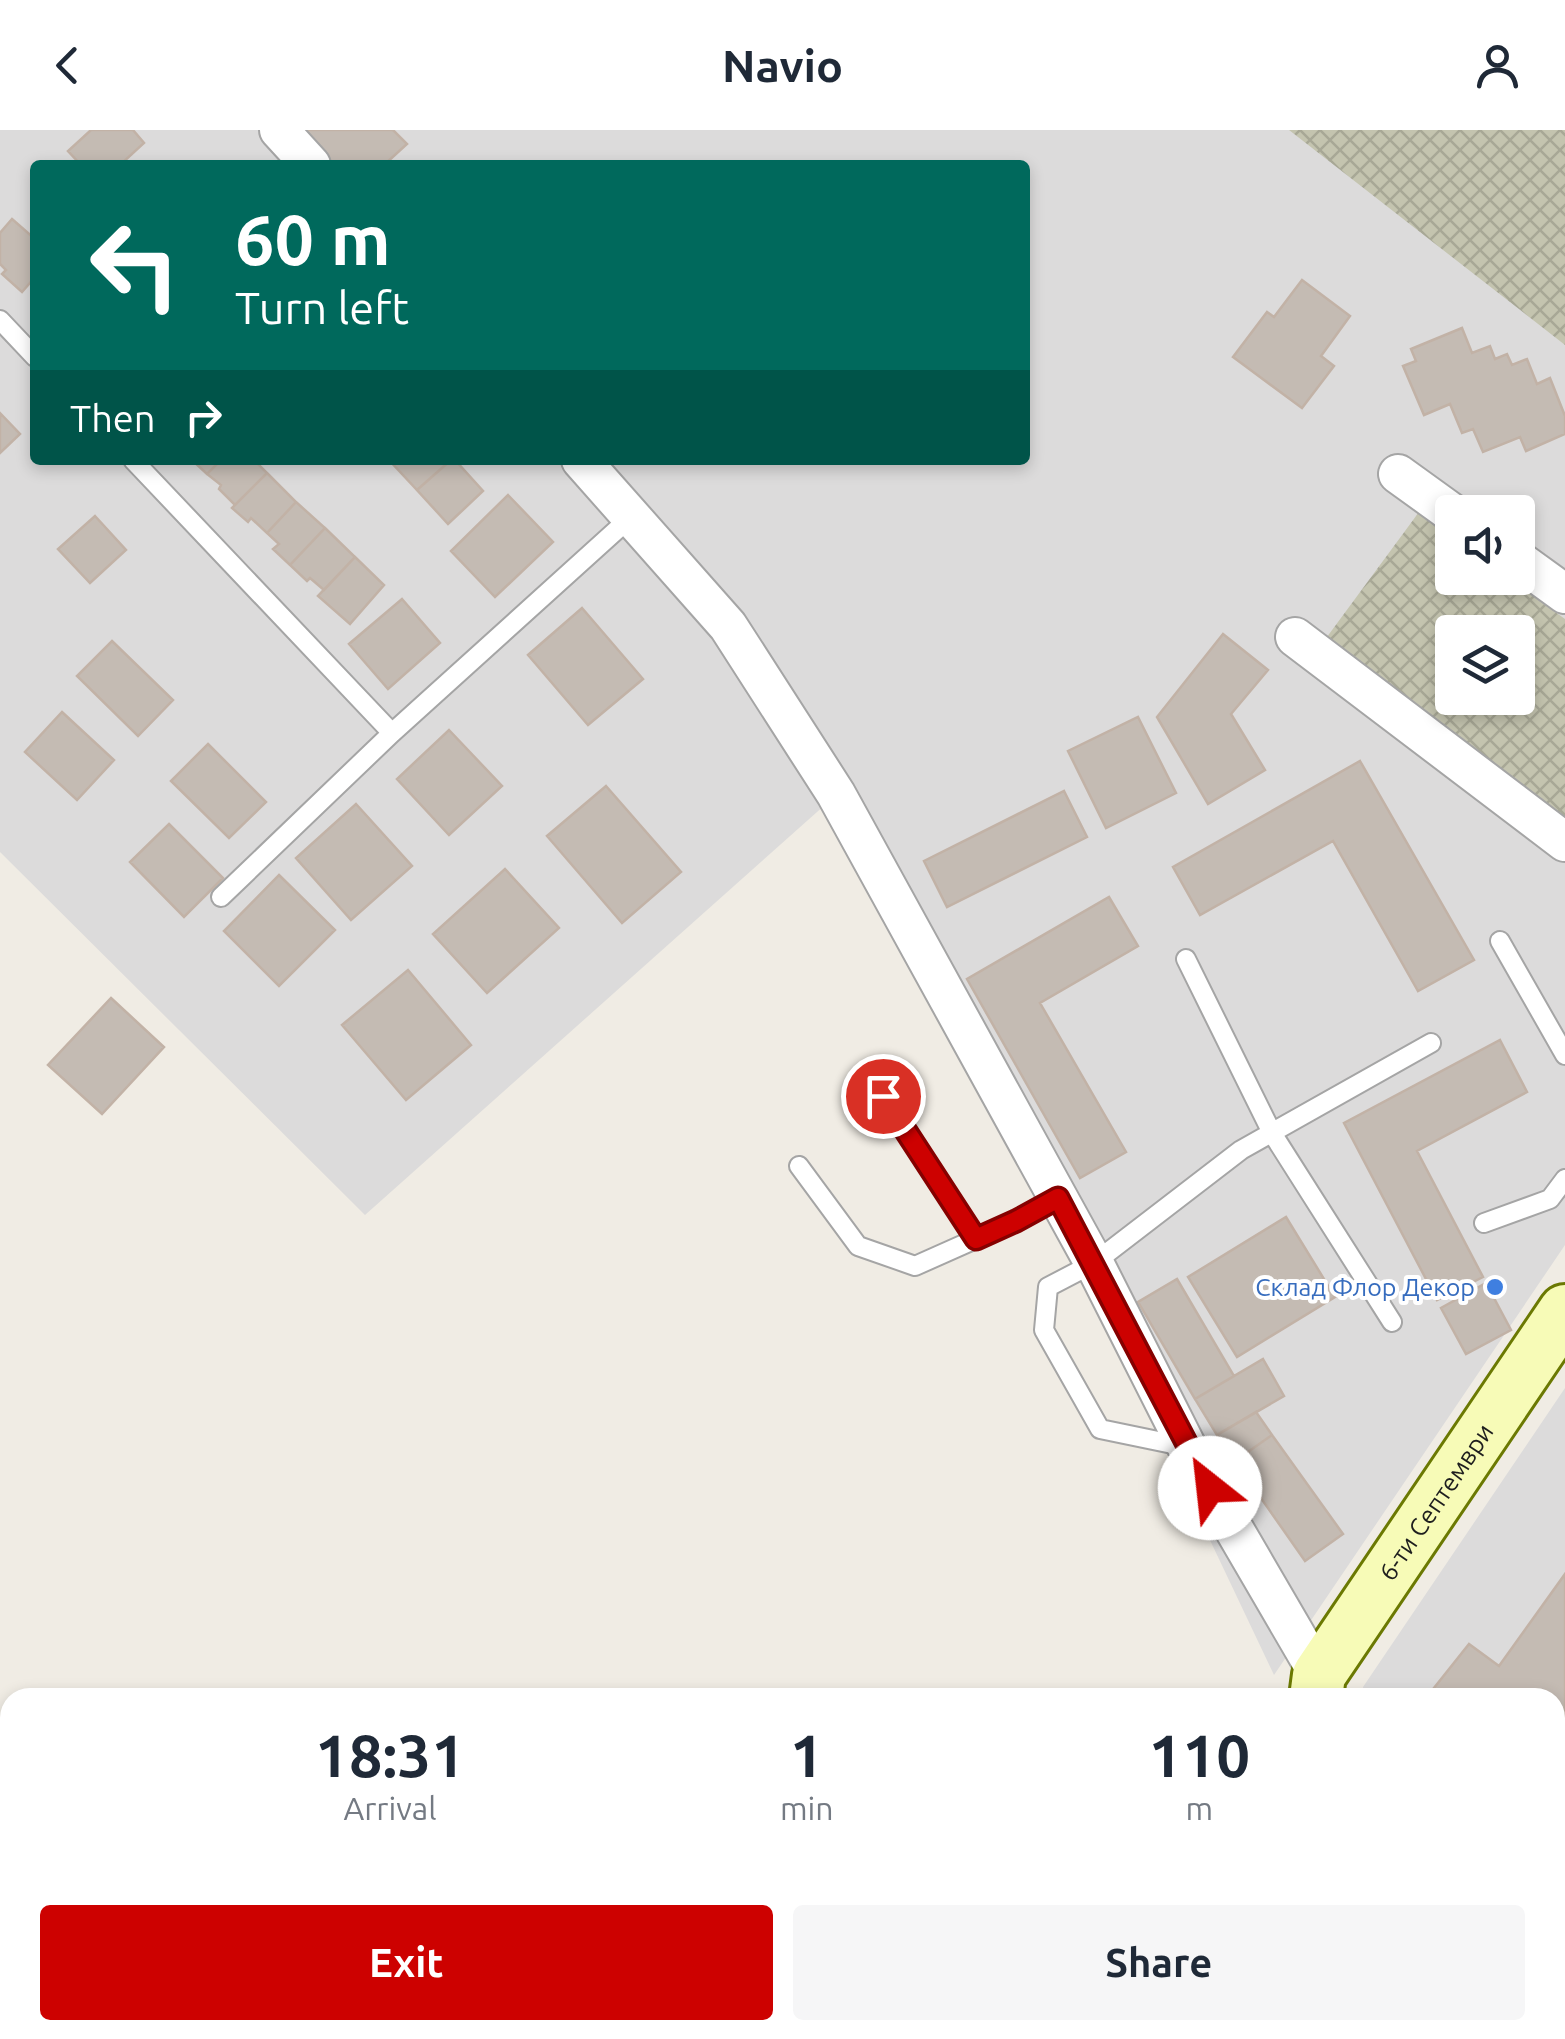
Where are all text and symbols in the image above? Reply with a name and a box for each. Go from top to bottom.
icon: back [40,38,95,93]
icon: person [1470,38,1525,93]
text: Navio [722,40,843,91]
icon: left [70,200,200,330]
text: 60 m [235,200,391,278]
text: Turn left [235,282,409,333]
icon: right [176,390,231,445]
text: Then [70,397,156,439]
map controls [1435,495,1535,715]
button: sound [1435,495,1535,595]
button: layers [1435,615,1535,715]
pin [841,1054,926,1139]
icon: arrive [856,1069,911,1124]
place label: Склад Флор Декор [1255,1273,1475,1301]
marker: Склад Флор Декор [1484,1276,1506,1298]
street label: 6-ти Септември [1373,1418,1499,1586]
position arrow [1158,1436,1262,1540]
text: 18:31 [315,1721,465,1788]
text: 1 [790,1721,824,1788]
text: 110 [1149,1721,1250,1788]
text: Arrival [343,1790,437,1826]
text: min [780,1790,834,1826]
text: m [1185,1790,1213,1826]
button: Exit [40,1905,773,2020]
button: Share [793,1905,1525,2020]

